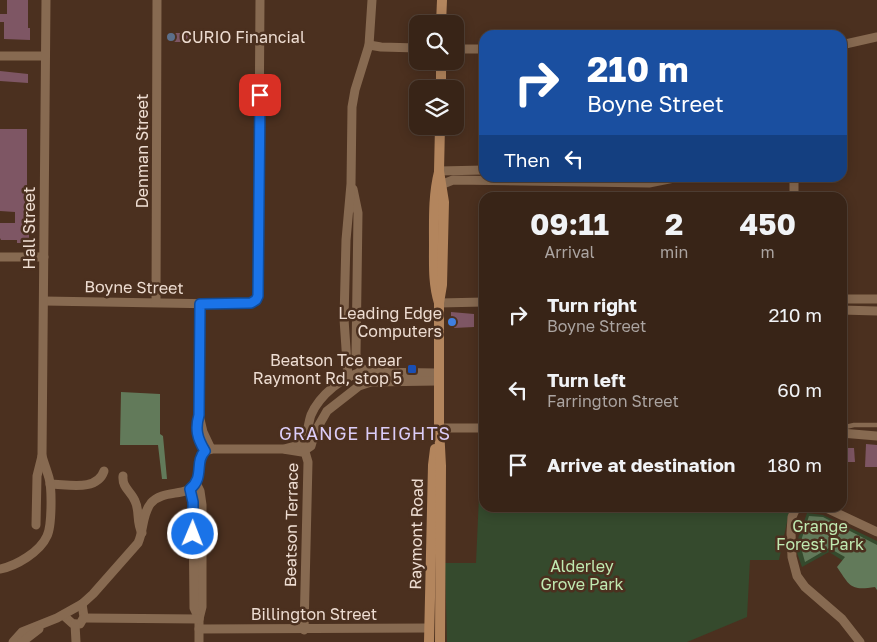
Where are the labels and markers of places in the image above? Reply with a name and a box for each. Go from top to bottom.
place label: CURIO Financial [181,27,305,47]
marker: CURIO Financial [165,31,177,43]
pin [239,74,281,116]
place label: Leading Edge Computers [338,303,442,341]
marker: Leading Edge Computers [446,316,458,328]
place label: Beatson Tce near Raymont Rd, stop 5 [253,350,402,388]
marker: Beatson Tce near Raymont Rd, stop 5 [406,363,418,375]

